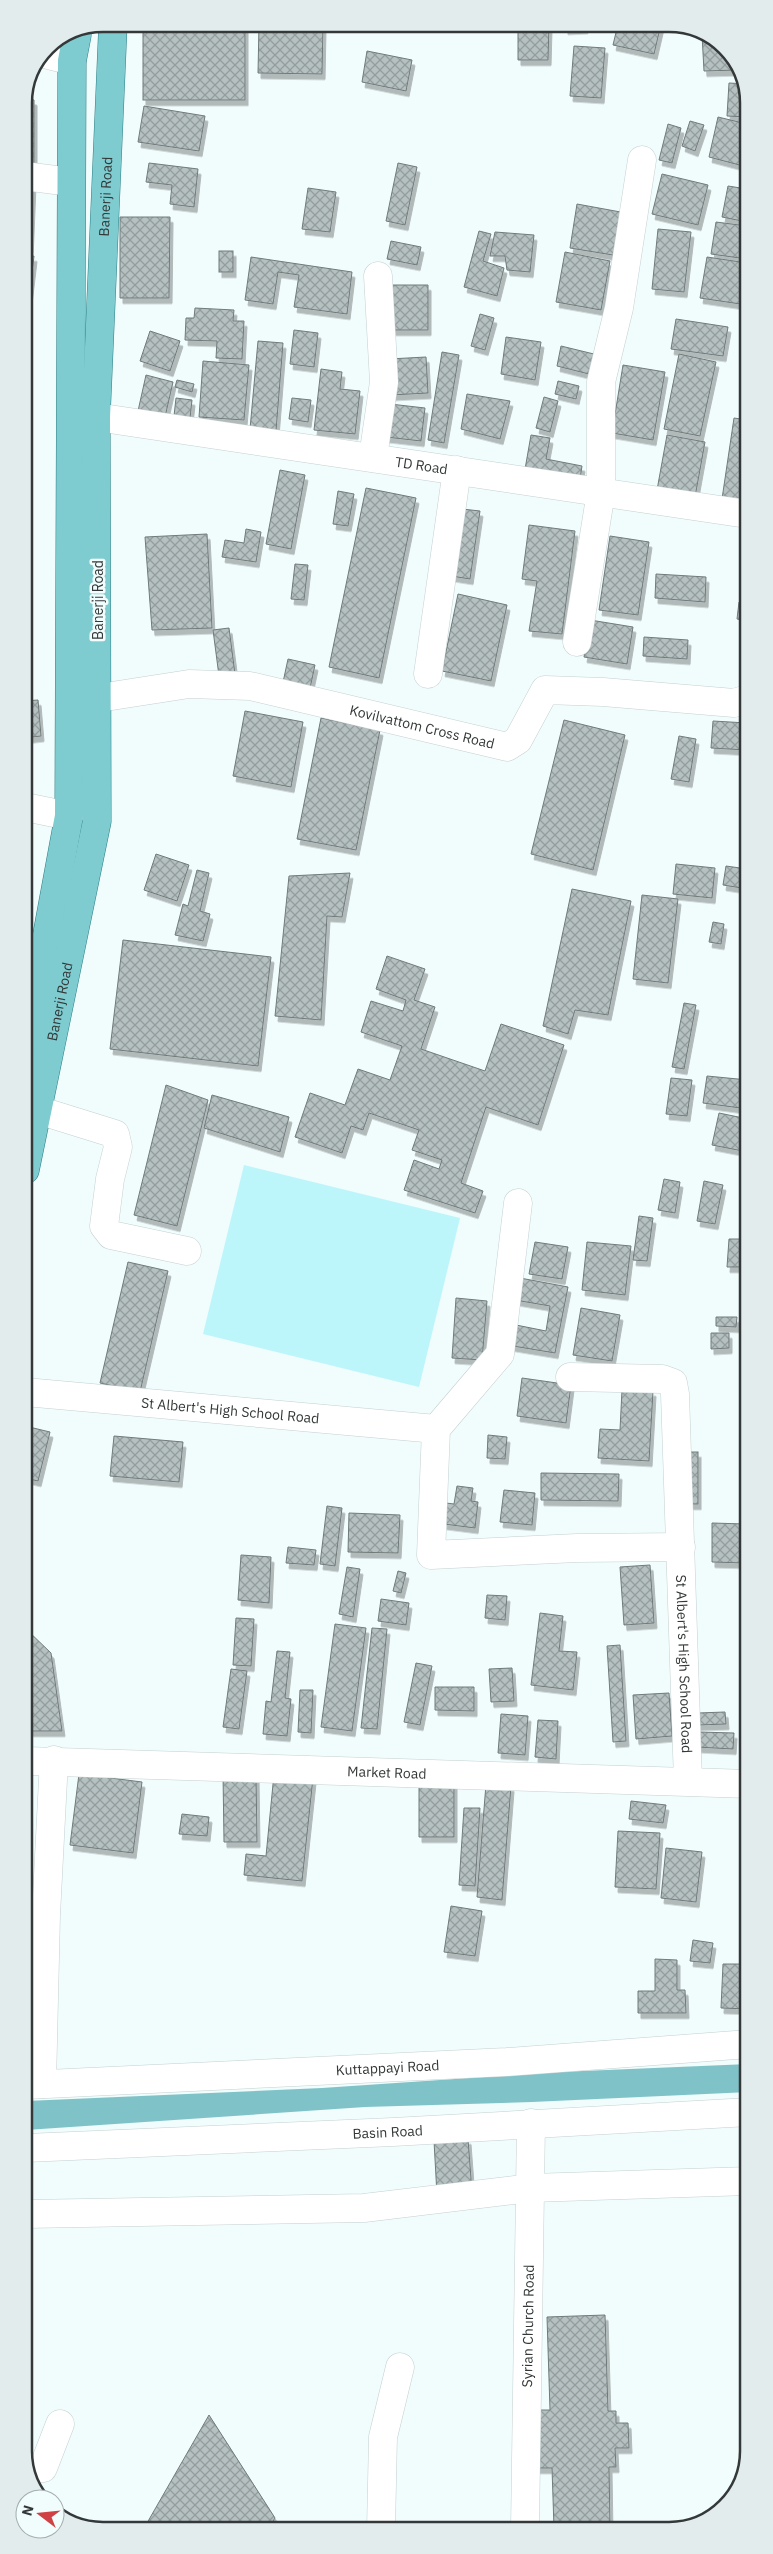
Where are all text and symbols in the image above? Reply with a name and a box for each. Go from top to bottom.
street label: Banerji Road [95,156,116,237]
street label: TD Road [394,453,449,478]
street label: Banerji Road [89,560,107,640]
street label: Kovilvattom Cross Road [348,701,496,753]
street label: Banerji Road [43,961,77,1043]
street label: St Albert's High School Road [140,1393,320,1427]
street label: St Albert's High School Road [672,1574,696,1754]
street label: Market Road [347,1762,427,1783]
street label: Kuttappayi Road [335,2056,440,2079]
street label: Basin Road [352,2121,423,2143]
street label: Syrian Church Road [518,2265,538,2388]
north arrow [15,2489,65,2539]
text: N [17,2503,38,2518]

